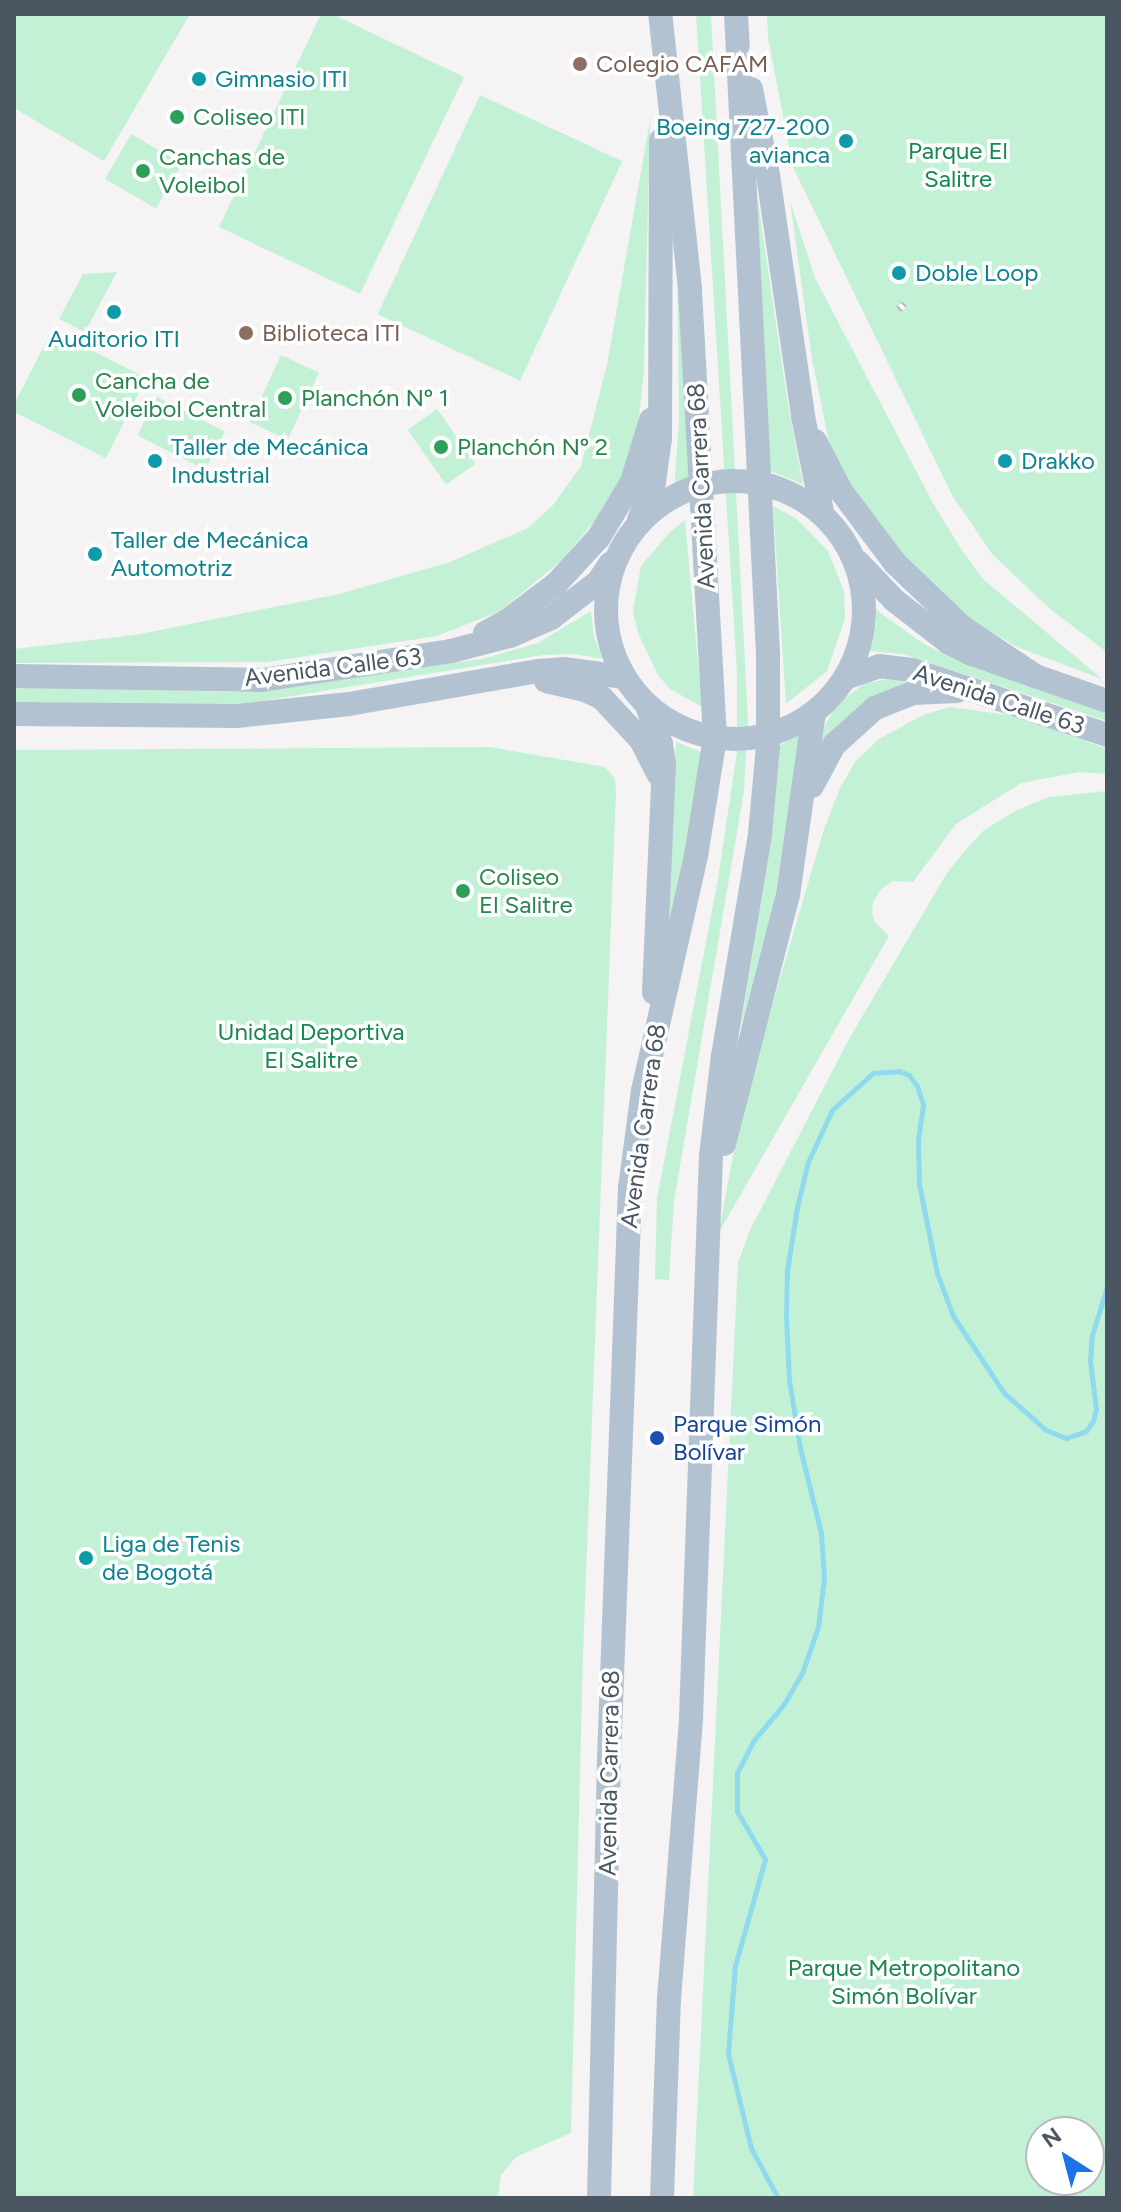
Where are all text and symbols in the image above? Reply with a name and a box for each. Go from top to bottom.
place label: Colegio CAFAM [596,50,768,78]
marker: Colegio CAFAM [571,55,589,73]
place label: Gimnasio ITI [215,65,348,93]
marker: Gimnasio ITI [190,70,208,88]
place label: Coliseo ITI [193,103,305,131]
marker: Coliseo ITI [168,108,186,126]
place label: Boeing 727-200 avianca [656,113,830,169]
marker: Boeing 727-200 avianca [837,132,855,150]
park label: Parque El Salitre [908,137,1008,193]
place label: Canchas de Voleibol [159,143,285,199]
marker: Canchas de Voleibol [134,162,152,180]
place label: Doble Loop [915,259,1038,287]
marker: Doble Loop [890,264,908,282]
marker: Auditorio ITI [105,303,123,321]
place label: Biblioteca ITI [262,319,401,347]
marker: Biblioteca ITI [237,324,255,342]
place label: Auditorio ITI [48,325,180,353]
place label: Cancha de Voleibol Central [95,367,266,423]
street label: Avenida Carrera 68 [681,382,721,590]
place label: Planchón Nº 1 [301,384,449,412]
marker: Cancha de Voleibol Central [70,386,88,404]
marker: Planchón Nº 1 [276,389,294,407]
place label: Taller de Mecánica Industrial [171,433,369,489]
place label: Planchón Nº 2 [457,433,608,461]
marker: Planchón Nº 2 [432,438,450,456]
place label: Drakko [1021,447,1095,475]
marker: Taller de Mecánica Industrial [146,452,164,470]
marker: Drakko [996,452,1014,470]
place label: Taller de Mecánica Automotriz [111,526,309,582]
marker: Taller de Mecánica Automotriz [86,545,104,563]
street label: Avenida Calle 63 [243,642,423,692]
street label: Avenida Calle 63 [910,658,1088,740]
place label: Coliseo El Salitre [479,863,573,919]
marker: Coliseo El Salitre [454,882,472,900]
park label: Unidad Deportiva El Salitre [217,1018,405,1074]
street label: Avenida Carrera 68 [614,1022,672,1230]
place label: Parque Simón Bolívar [673,1410,821,1466]
marker: Parque Simón Bolívar [648,1429,666,1447]
place label: Liga de Tenis de Bogotá [102,1530,240,1586]
marker: Liga de Tenis de Bogotá [77,1549,95,1567]
street label: Avenida Carrera 68 [593,1670,625,1876]
park label: Parque Metropolitano Simón Bolívar [788,1954,1020,2010]
north arrow [1025,2116,1105,2196]
text: N [1037,2122,1067,2154]

